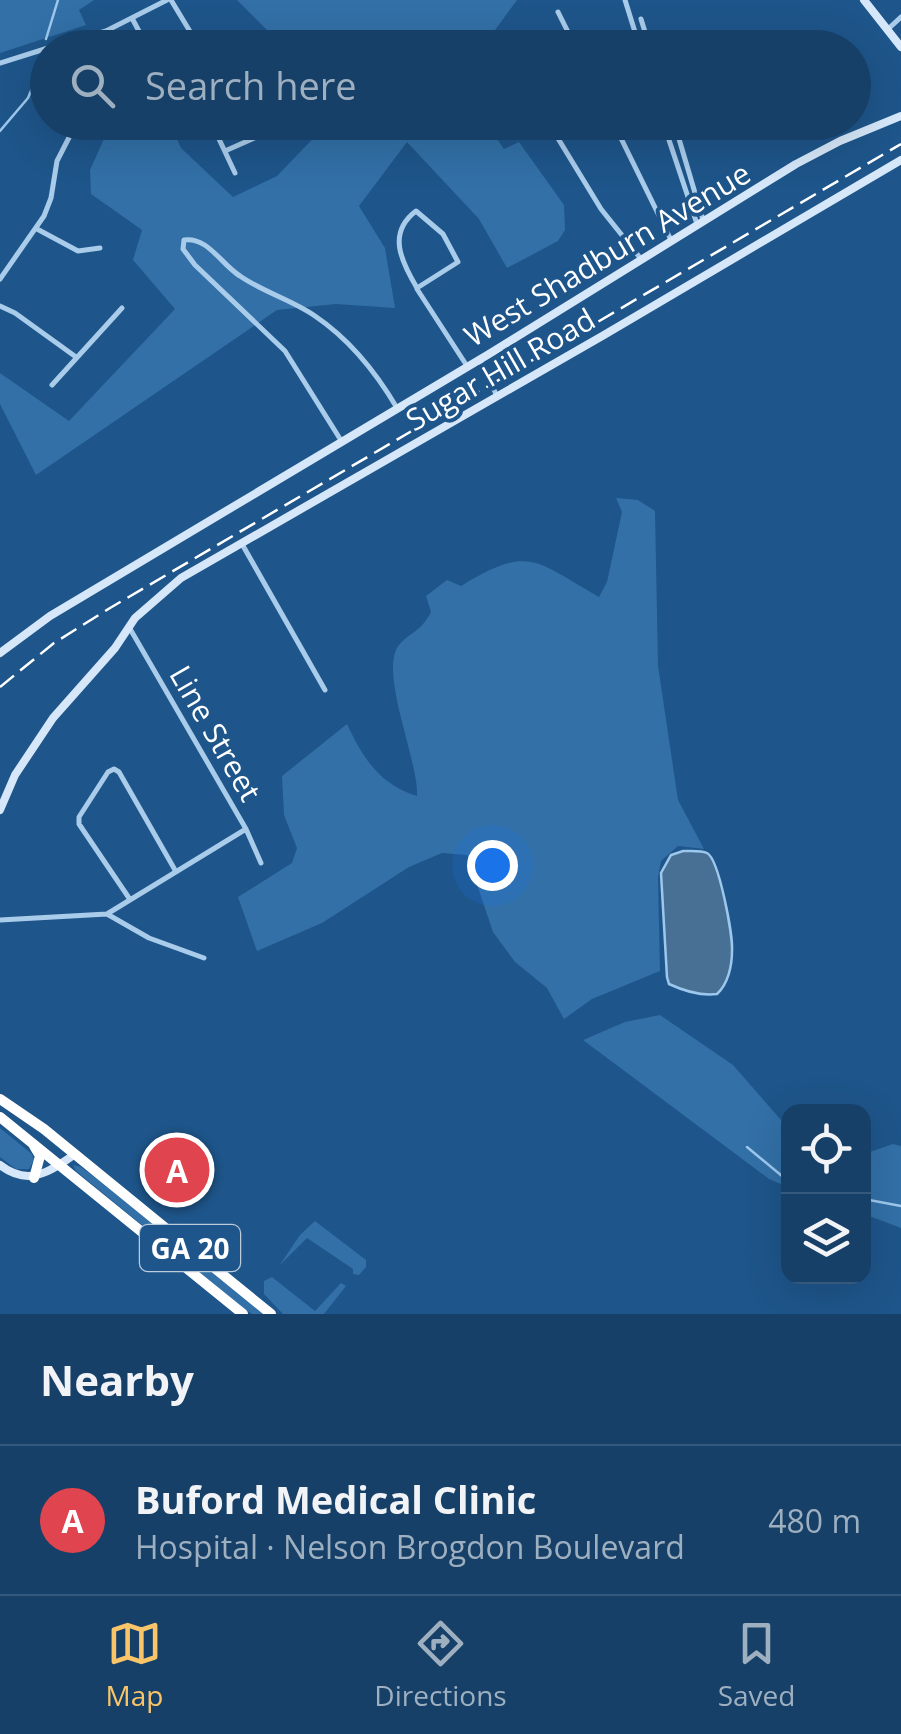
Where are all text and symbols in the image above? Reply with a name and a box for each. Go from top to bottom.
search box [30,30,871,140]
icon: search [65,58,120,113]
text: Search here [145,59,357,111]
street label: West Shadburn Avenue [456,152,758,356]
street label: Sugar Hill Road [398,298,602,440]
street label: Line Street [161,658,271,808]
your location [467,840,518,891]
map controls [781,1104,871,1284]
button: locate [781,1104,871,1194]
pin: A [144,1132,210,1208]
button: layers [781,1194,871,1284]
road number: GA 20 [140,1225,240,1271]
text: Nearby [40,1351,194,1408]
text: Buford Medical Clinic [135,1473,536,1525]
text: A [61,1499,84,1542]
text: 480 m [768,1499,861,1542]
text: Hospital · Nelson Brogdon Boulevard [135,1525,685,1568]
tab: Map [105,1616,163,1714]
tab: Directions [374,1616,507,1714]
tab: Saved [718,1616,795,1714]

